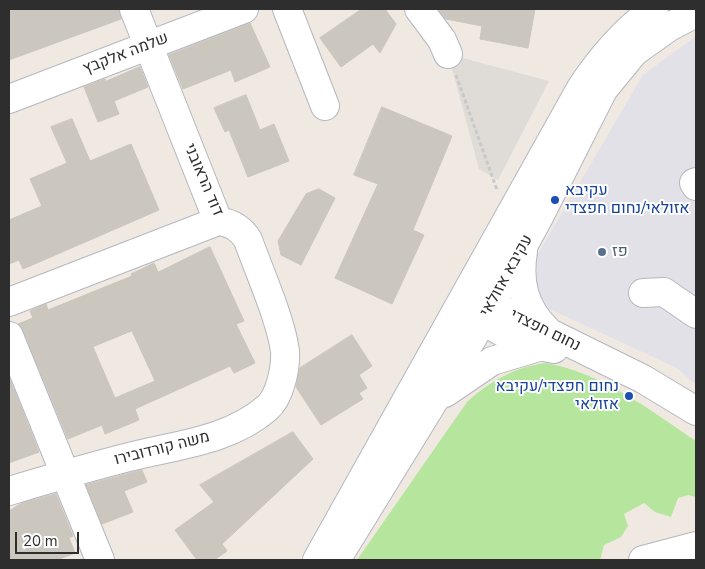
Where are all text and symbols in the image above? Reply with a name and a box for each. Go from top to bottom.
street label: שלמה אלקבץ [81,29,171,79]
street label: דוד הראובני [179,141,227,219]
place label: עקיבא אזולאי/נחום חפצדי [565,181,690,219]
marker: עקיבא אזולאי/נחום חפצדי [549,194,561,206]
street label: עקיבא אזולאי [477,232,537,320]
place label: פז [612,242,628,262]
marker: פז [596,246,608,258]
street label: נחום חפצדי [507,306,583,356]
place label: נחום חפצדי/עקיבא אזולאי [496,377,619,415]
marker: נחום חפצדי/עקיבא אזולאי [623,390,635,402]
street label: משה קורדובירו [112,428,212,470]
scale bar [18,522,81,554]
text: 20 m [23,531,58,551]

